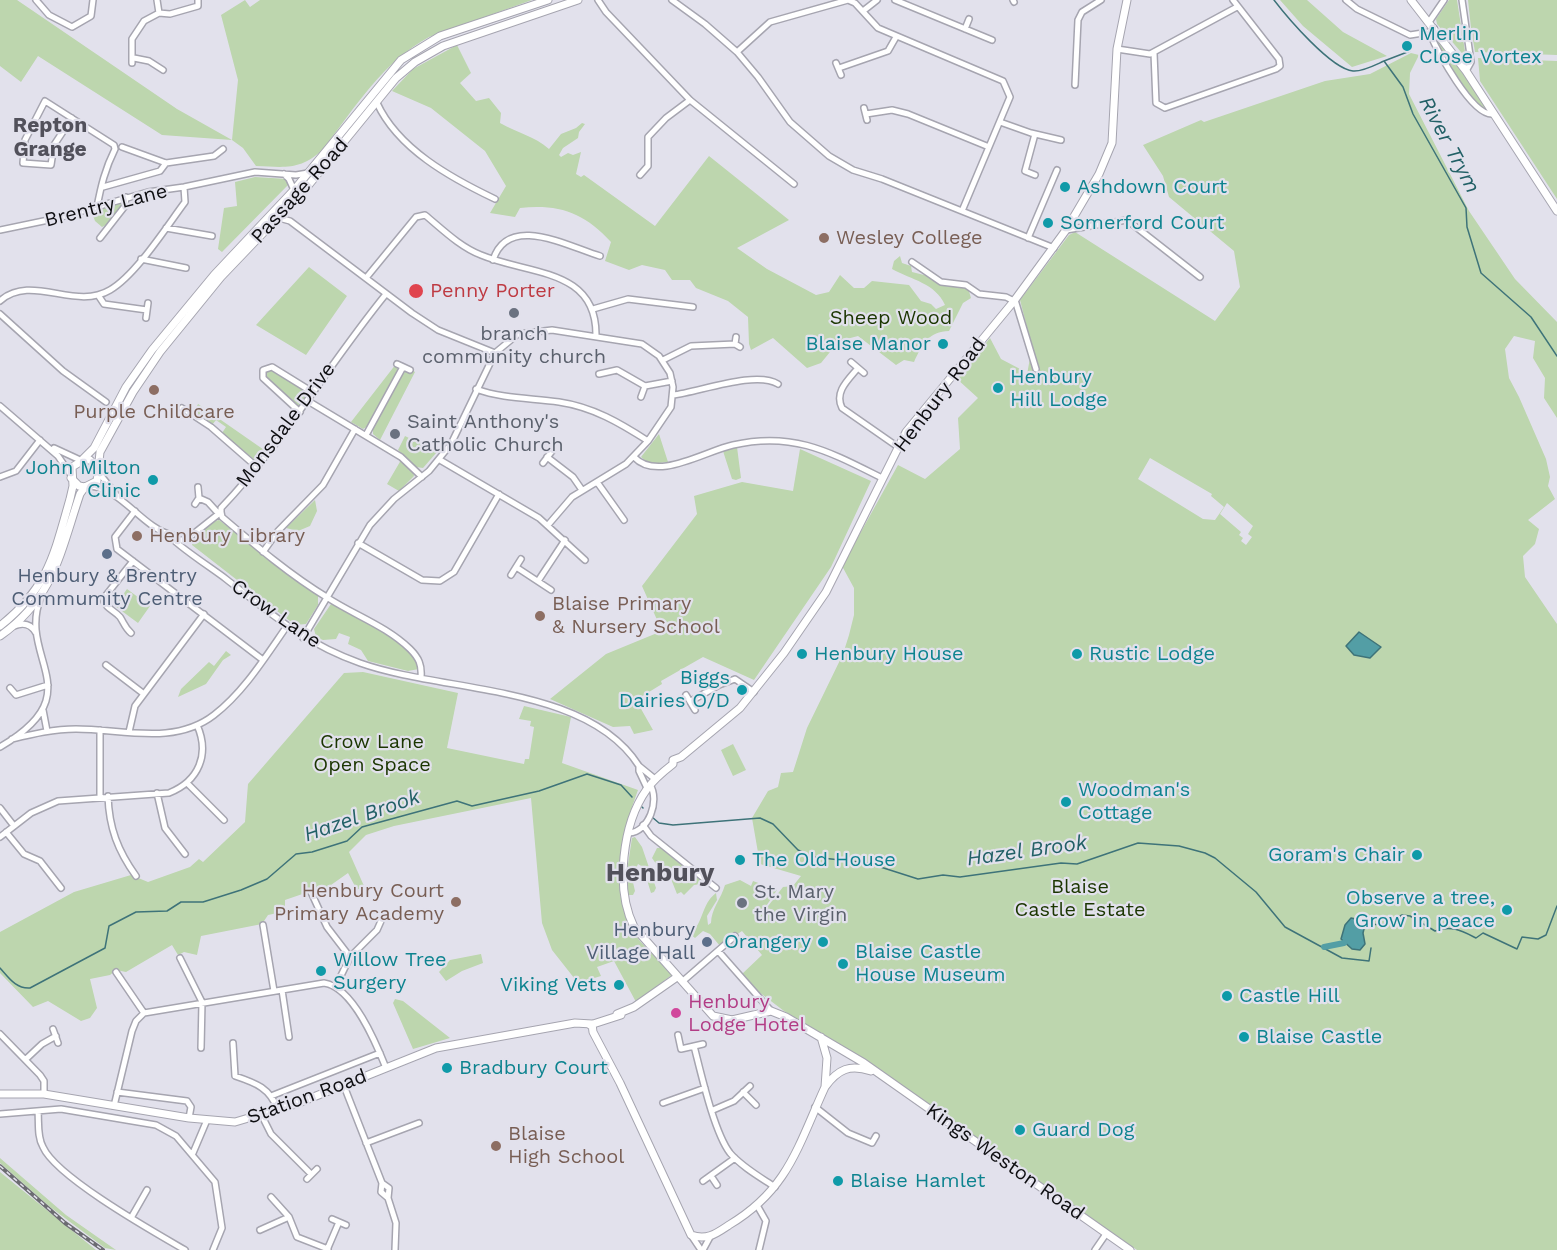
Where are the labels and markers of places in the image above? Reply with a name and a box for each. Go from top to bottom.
place label: Merlin Close Vortex [1419,22,1542,69]
marker: Merlin Close Vortex [1400,39,1414,53]
place label: Ashdown Court [1077,175,1227,199]
marker: Ashdown Court [1058,180,1072,194]
place label: Somerford Court [1060,211,1224,235]
marker: Somerford Court [1041,216,1055,230]
place label: Wesley College [836,226,983,250]
marker: Wesley College [817,231,831,245]
place label: Penny Porter [430,279,555,303]
marker: Penny Porter [407,282,425,300]
marker: branch community church [507,306,521,320]
place label: branch community church [422,322,606,369]
place label: Blaise Manor [805,332,931,356]
marker: Blaise Manor [936,337,950,351]
place label: Henbury Hill Lodge [1010,365,1107,412]
marker: Henbury Hill Lodge [991,381,1005,395]
marker: Purple Childcare [147,383,161,397]
place label: Purple Childcare [73,400,235,424]
place label: Saint Anthony's Catholic Church [407,410,564,457]
marker: Saint Anthony's Catholic Church [388,427,402,441]
place label: John Milton Clinic [25,456,141,503]
marker: John Milton Clinic [146,473,160,487]
place label: Henbury Library [149,524,305,548]
marker: Henbury Library [130,529,144,543]
marker: Henbury & Brentry Commumity Centre [100,547,114,561]
place label: Henbury & Brentry Commumity Centre [11,564,203,611]
place label: Blaise Primary & Nursery School [552,592,720,639]
marker: Blaise Primary & Nursery School [533,609,547,623]
place label: Henbury House [814,642,964,666]
place label: Rustic Lodge [1089,642,1215,666]
marker: Henbury House [795,647,809,661]
marker: Rustic Lodge [1070,647,1084,661]
place label: Biggs Dairies O/D [619,666,730,713]
marker: Biggs Dairies O/D [735,683,749,697]
place label: Woodman's Cottage [1078,778,1190,825]
marker: Woodman's Cottage [1059,795,1073,809]
place label: Goram's Chair [1268,843,1405,867]
place label: The Old House [752,848,896,872]
marker: Goram's Chair [1410,848,1424,862]
marker: The Old House [733,853,747,867]
place label: Henbury Court Primary Academy [274,879,444,926]
place label: St. Mary the Virgin [754,880,847,927]
place label: Observe a tree, Grow in peace [1346,886,1495,933]
marker: Henbury Court Primary Academy [449,895,463,909]
marker: St. Mary the Virgin [735,896,749,910]
marker: Observe a tree, Grow in peace [1500,903,1514,917]
place label: Henbury Village Hall [586,918,695,965]
place label: Orangery [724,930,811,954]
marker: Henbury Village Hall [700,935,714,949]
marker: Orangery [816,935,830,949]
place label: Blaise Castle House Museum [855,940,1005,987]
place label: Willow Tree Surgery [333,948,447,995]
marker: Blaise Castle House Museum [836,957,850,971]
marker: Willow Tree Surgery [314,964,328,978]
place label: Viking Vets [500,973,607,997]
marker: Viking Vets [612,978,626,992]
place label: Castle Hill [1239,984,1340,1008]
marker: Castle Hill [1220,989,1234,1003]
place label: Henbury Lodge Hotel [688,990,806,1037]
marker: Henbury Lodge Hotel [669,1006,683,1020]
place label: Blaise Castle [1256,1025,1382,1049]
marker: Blaise Castle [1237,1030,1251,1044]
place label: Bradbury Court [459,1056,608,1080]
marker: Bradbury Court [440,1061,454,1075]
place label: Guard Dog [1032,1118,1134,1142]
place label: Blaise High School [508,1122,624,1169]
marker: Guard Dog [1013,1123,1027,1137]
marker: Blaise High School [489,1139,503,1153]
place label: Blaise Hamlet [850,1169,985,1193]
marker: Blaise Hamlet [831,1174,845,1188]

